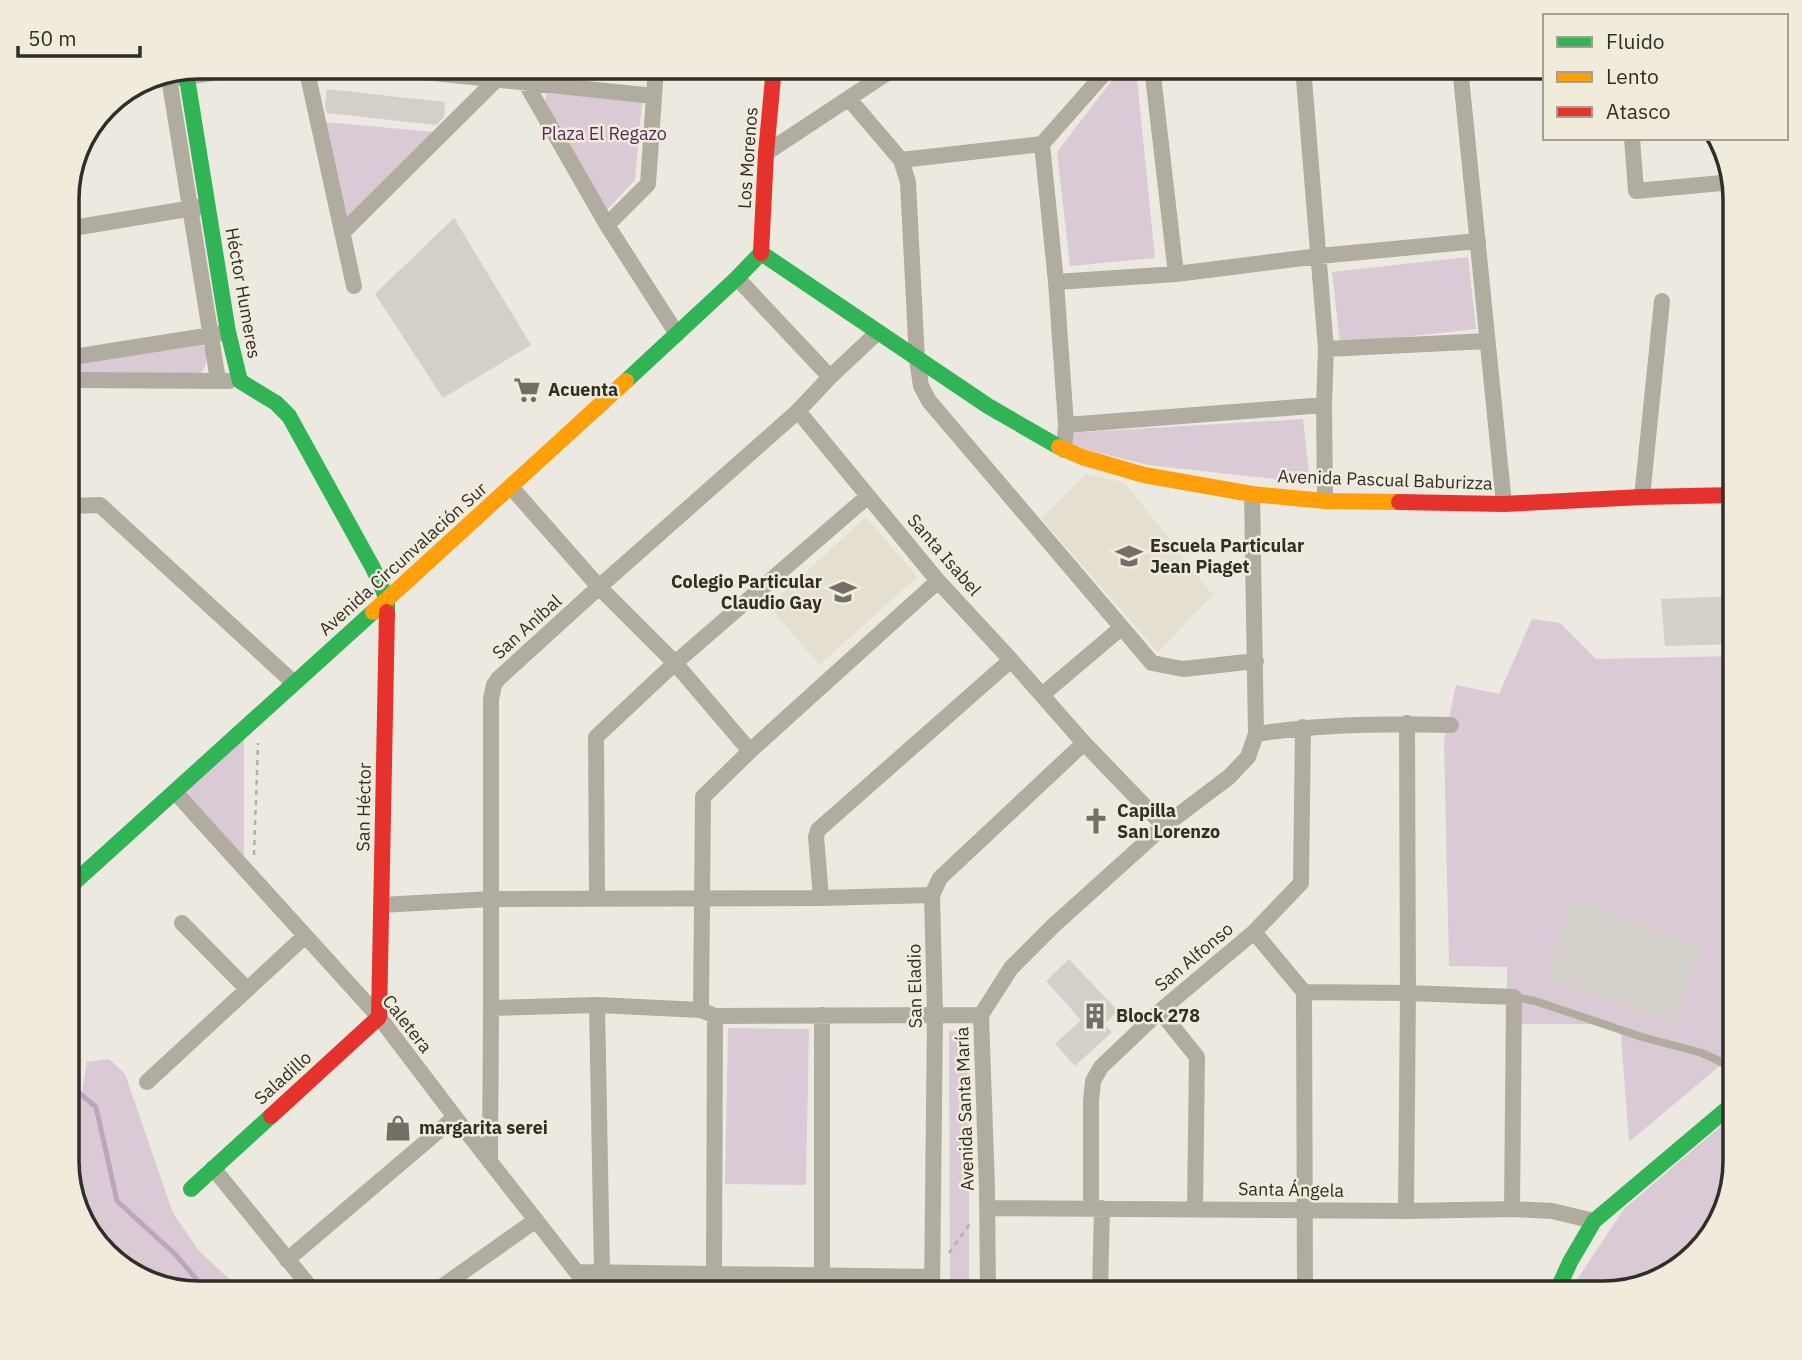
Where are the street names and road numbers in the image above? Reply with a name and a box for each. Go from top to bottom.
street label: Los Morenos [732,106,763,210]
street label: Héctor Humeres [221,226,266,360]
street label: Avenida Pascual Baburizza [1277,464,1493,495]
street label: Avenida Circunvalación Sur [314,477,492,640]
street label: Santa Isabel [902,509,986,601]
street label: San Aníbal [487,589,566,664]
street label: San Héctor [351,762,376,852]
street label: San Alfonso [1150,917,1238,996]
street label: San Eladio [902,944,927,1028]
street label: Caletera [377,990,438,1058]
street label: Avenida Santa María [950,1026,979,1191]
street label: Saladillo [249,1046,316,1109]
street label: Santa Ángela [1238,1177,1345,1202]

